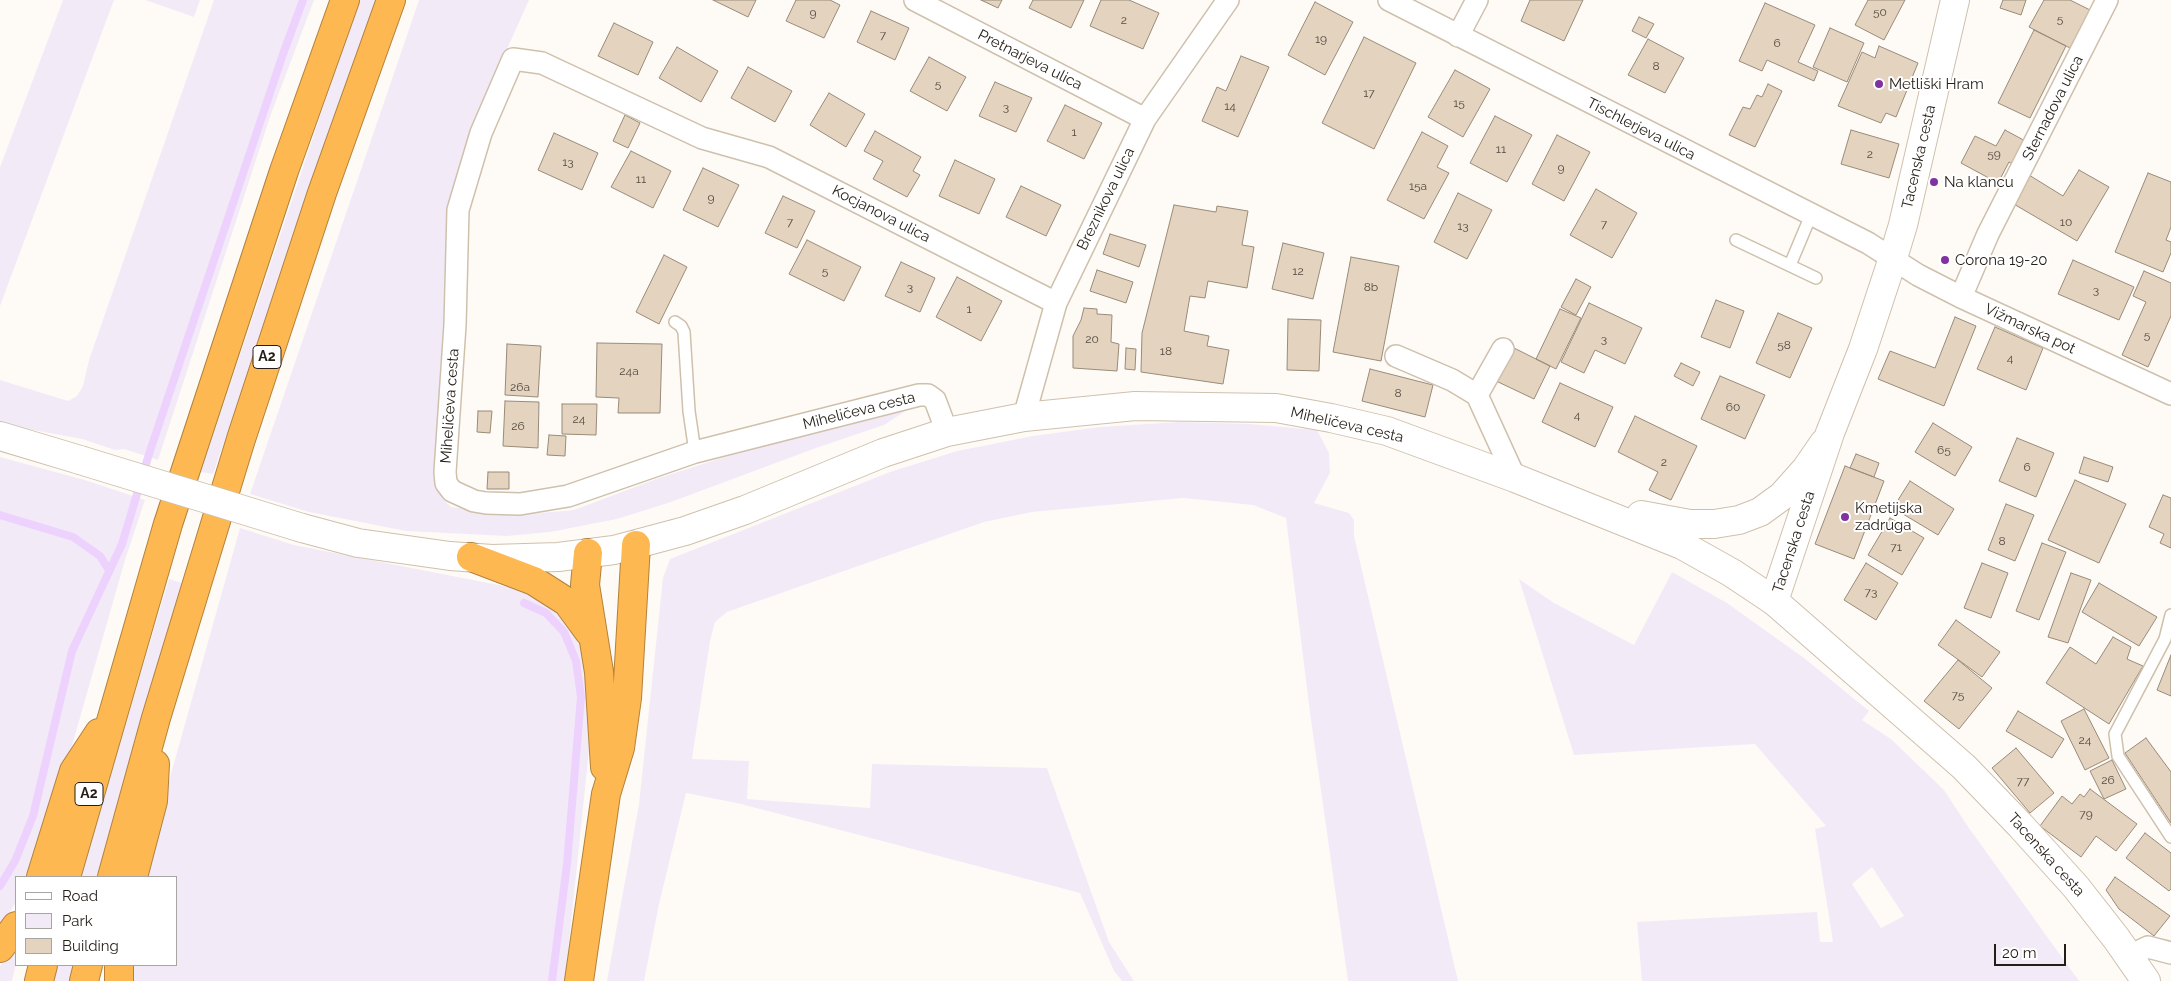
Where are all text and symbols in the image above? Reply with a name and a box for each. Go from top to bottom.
house number: 50 [1873,5,1887,19]
house number: 9 [809,6,817,20]
house number: 5 [2057,12,2063,26]
house number: 2 [1121,13,1127,27]
street label: Pretnarjeva ulica [975,26,1085,94]
house number: 7 [880,28,886,42]
house number: 19 [1315,32,1327,46]
house number: 6 [1773,36,1781,50]
street label: Sternadova ulica [2019,53,2087,163]
house number: 8 [1652,59,1660,73]
place label: Metliški Hram [1889,75,1984,93]
house number: 5 [935,77,941,91]
marker: Metliški Hram [1873,78,1885,90]
house number: 17 [1363,86,1375,100]
street label: Tischlerjeva ulica [1584,94,1698,164]
house number: 15 [1453,96,1465,110]
house number: 14 [1224,99,1236,113]
house number: 3 [1003,100,1009,114]
street label: Tacenska cesta [1898,103,1940,211]
house number: 1 [1071,125,1077,139]
house number: 11 [1496,142,1506,156]
street label: Breznikova ulica [1073,145,1139,253]
house number: 2 [1867,147,1873,161]
house number: 59 [1987,147,2001,161]
house number: 13 [562,155,574,169]
house number: 9 [1557,161,1565,175]
house number: 11 [636,172,646,186]
place label: Na klancu [1944,173,2014,191]
marker: Na klancu [1928,176,1940,188]
house number: 15a [1409,179,1427,193]
street label: Kocjanova ulica [829,182,933,246]
house number: 9 [707,191,715,205]
house number: 7 [787,215,793,229]
house number: 10 [2060,215,2072,229]
house number: 7 [1601,217,1607,231]
house number: 13 [1457,219,1469,233]
place label: Corona 19-20 [1955,251,2047,269]
marker: Corona 19-20 [1939,254,1951,266]
house number: 5 [822,264,828,278]
house number: 12 [1292,264,1304,278]
house number: 3 [907,280,913,294]
house number: 8b [1364,280,1378,294]
house number: 3 [2093,283,2099,297]
street label: Vižmarska pot [1982,300,2078,358]
house number: 1 [966,302,972,316]
house number: 5 [2144,328,2150,342]
house number: 20 [1085,332,1099,346]
house number: 3 [1601,332,1607,346]
house number: 58 [1777,338,1791,352]
house number: 18 [1160,344,1172,358]
road number: A2 [253,346,281,368]
street label: Miheličeva cesta [437,348,463,464]
house number: 4 [2007,351,2013,365]
house number: 24a [619,364,639,378]
house number: 26a [510,380,530,394]
house number: 8 [1394,386,1402,400]
street label: Miheličeva cesta [801,388,917,434]
house number: 60 [1726,400,1740,414]
street label: Miheličeva cesta [1289,403,1405,447]
house number: 4 [1574,408,1580,422]
house number: 24 [573,412,585,426]
house number: 26 [511,419,525,433]
house number: 65 [1937,443,1951,457]
house number: 2 [1661,455,1667,469]
house number: 6 [2023,460,2031,474]
street label: Tacenska cesta [1769,489,1819,595]
place label: Kmetijska zadruga [1855,499,1922,534]
marker: Kmetijska zadruga [1839,511,1851,523]
house number: 8 [1998,534,2006,548]
house number: 71 [1890,540,1902,554]
house number: 73 [1865,585,1877,599]
house number: 75 [1952,688,1964,702]
house number: 24 [2079,733,2091,747]
house number: 26 [2101,773,2115,787]
house number: 77 [2017,774,2029,788]
road number: A2 [75,782,103,806]
house number: 79 [2079,807,2093,821]
street label: Tacenska cesta [2004,810,2088,900]
legend [15,876,178,966]
text: Road [62,887,98,905]
text: Park [62,912,93,930]
scale bar [1996,934,2068,966]
text: Building [62,937,119,955]
text: 20 m [2002,944,2037,962]

